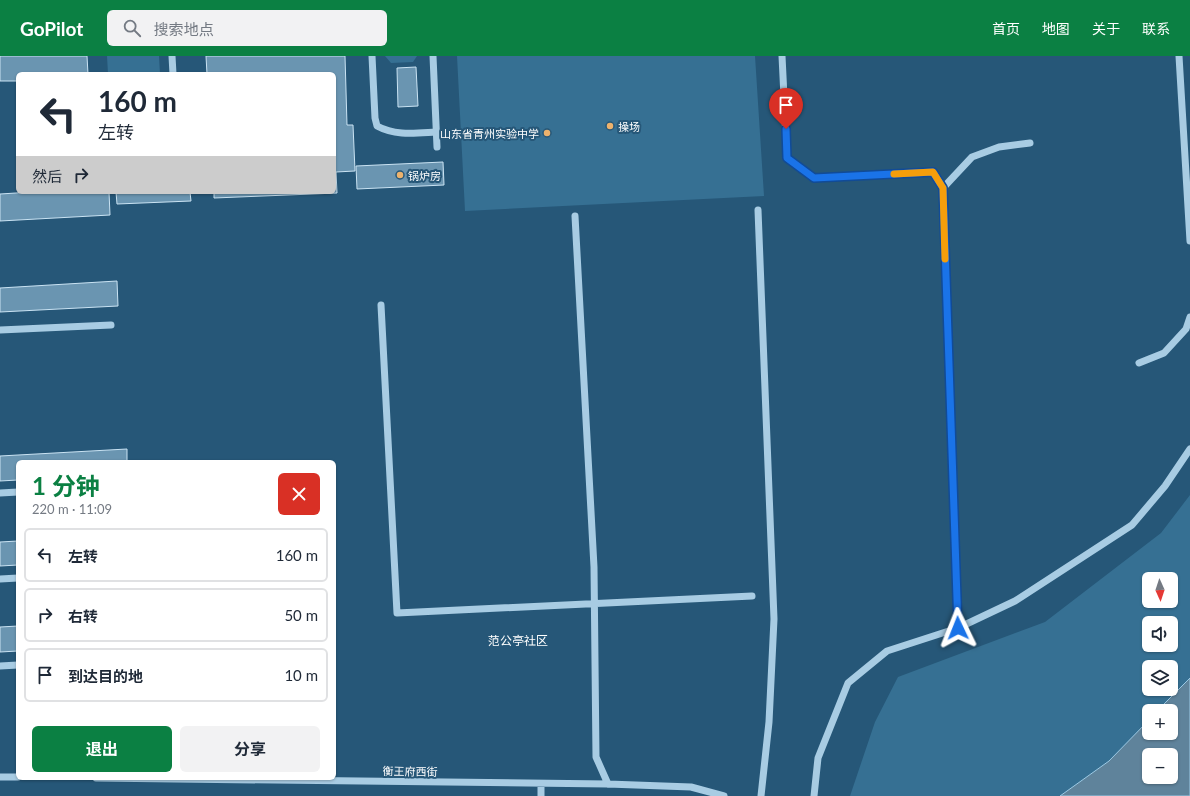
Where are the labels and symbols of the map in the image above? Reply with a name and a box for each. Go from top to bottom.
pin [769,88,803,129]
place label: 操场 [618,120,640,133]
marker: 操场 [605,121,615,131]
place label: 山东省青州实验中学 [440,127,539,140]
marker: 山东省青州实验中学 [542,128,552,138]
place label: 锅炉房 [408,169,441,182]
marker: 锅炉房 [395,170,405,180]
north arrow [1142,572,1178,608]
position arrow [937,607,979,649]
district label: 范公亭社区 [488,633,548,648]
street label: 衡王府西街 [382,764,438,778]

